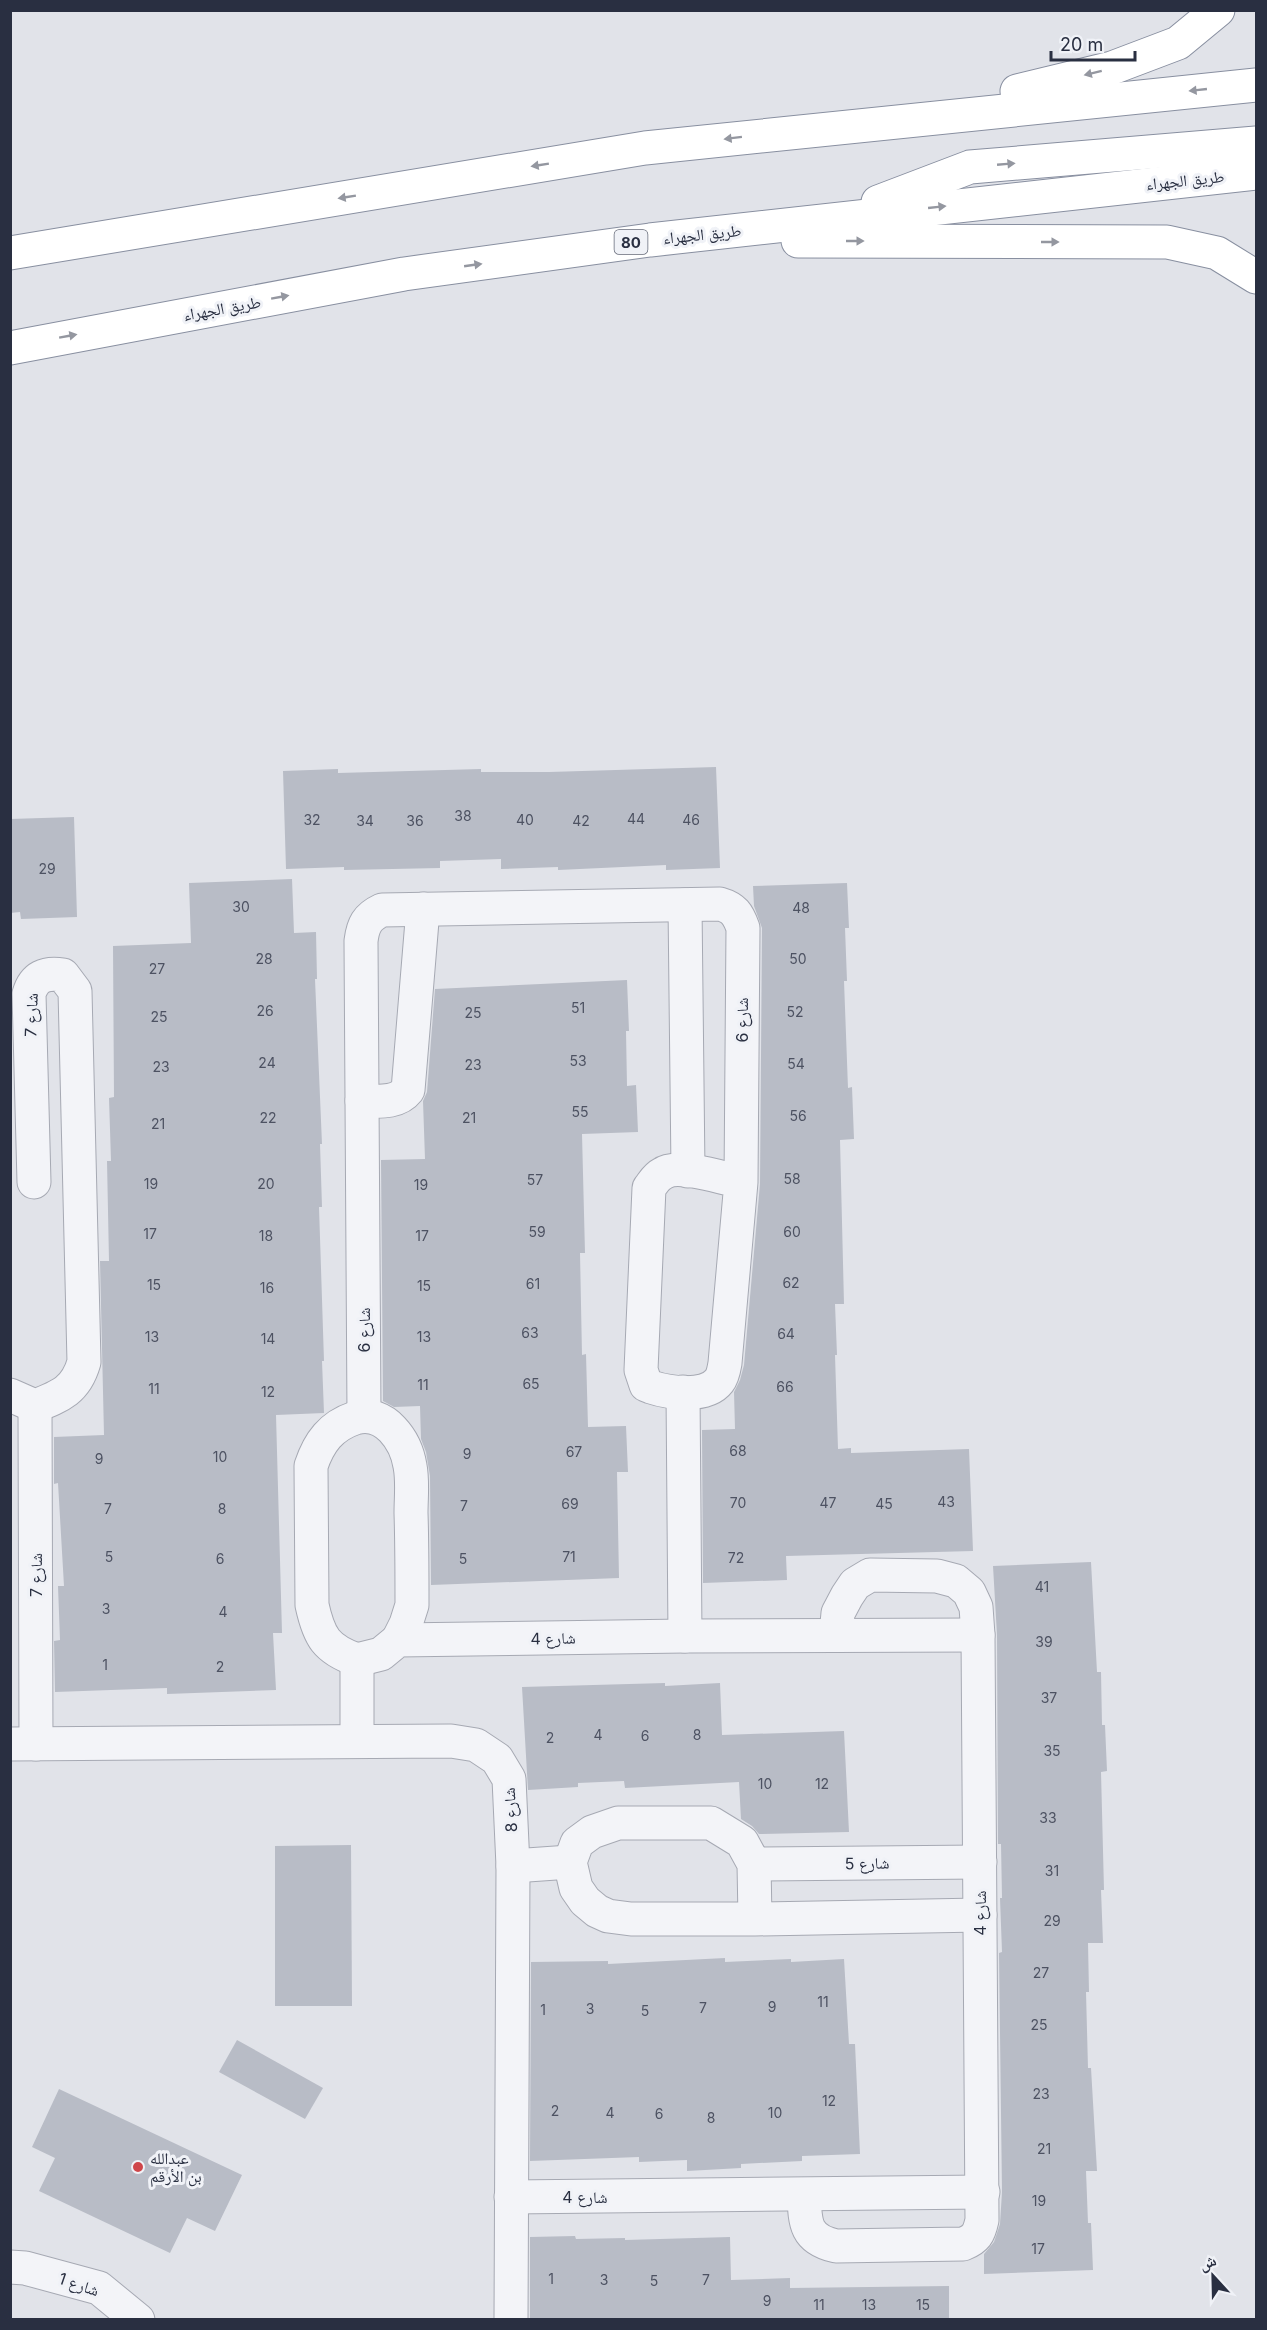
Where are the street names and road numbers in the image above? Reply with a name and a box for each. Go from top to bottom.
street label: طريق الجهراء [1145,166,1225,195]
street label: طريق الجهراء [662,220,742,249]
road number: 80 [614,230,648,254]
street label: طريق الجهراء [182,291,263,326]
street label: شارع 7 [20,993,43,1037]
street label: شارع 6 [732,998,753,1042]
street label: شارع 6 [354,1308,375,1352]
street label: شارع 7 [26,1553,47,1597]
street label: شارع 4 [530,1628,576,1649]
street label: شارع 8 [499,1787,522,1833]
street label: شارع 5 [845,1853,890,1874]
street label: شارع 4 [970,1890,991,1936]
street label: شارع 4 [562,2187,608,2208]
street label: شارع 1 [56,2268,102,2301]

